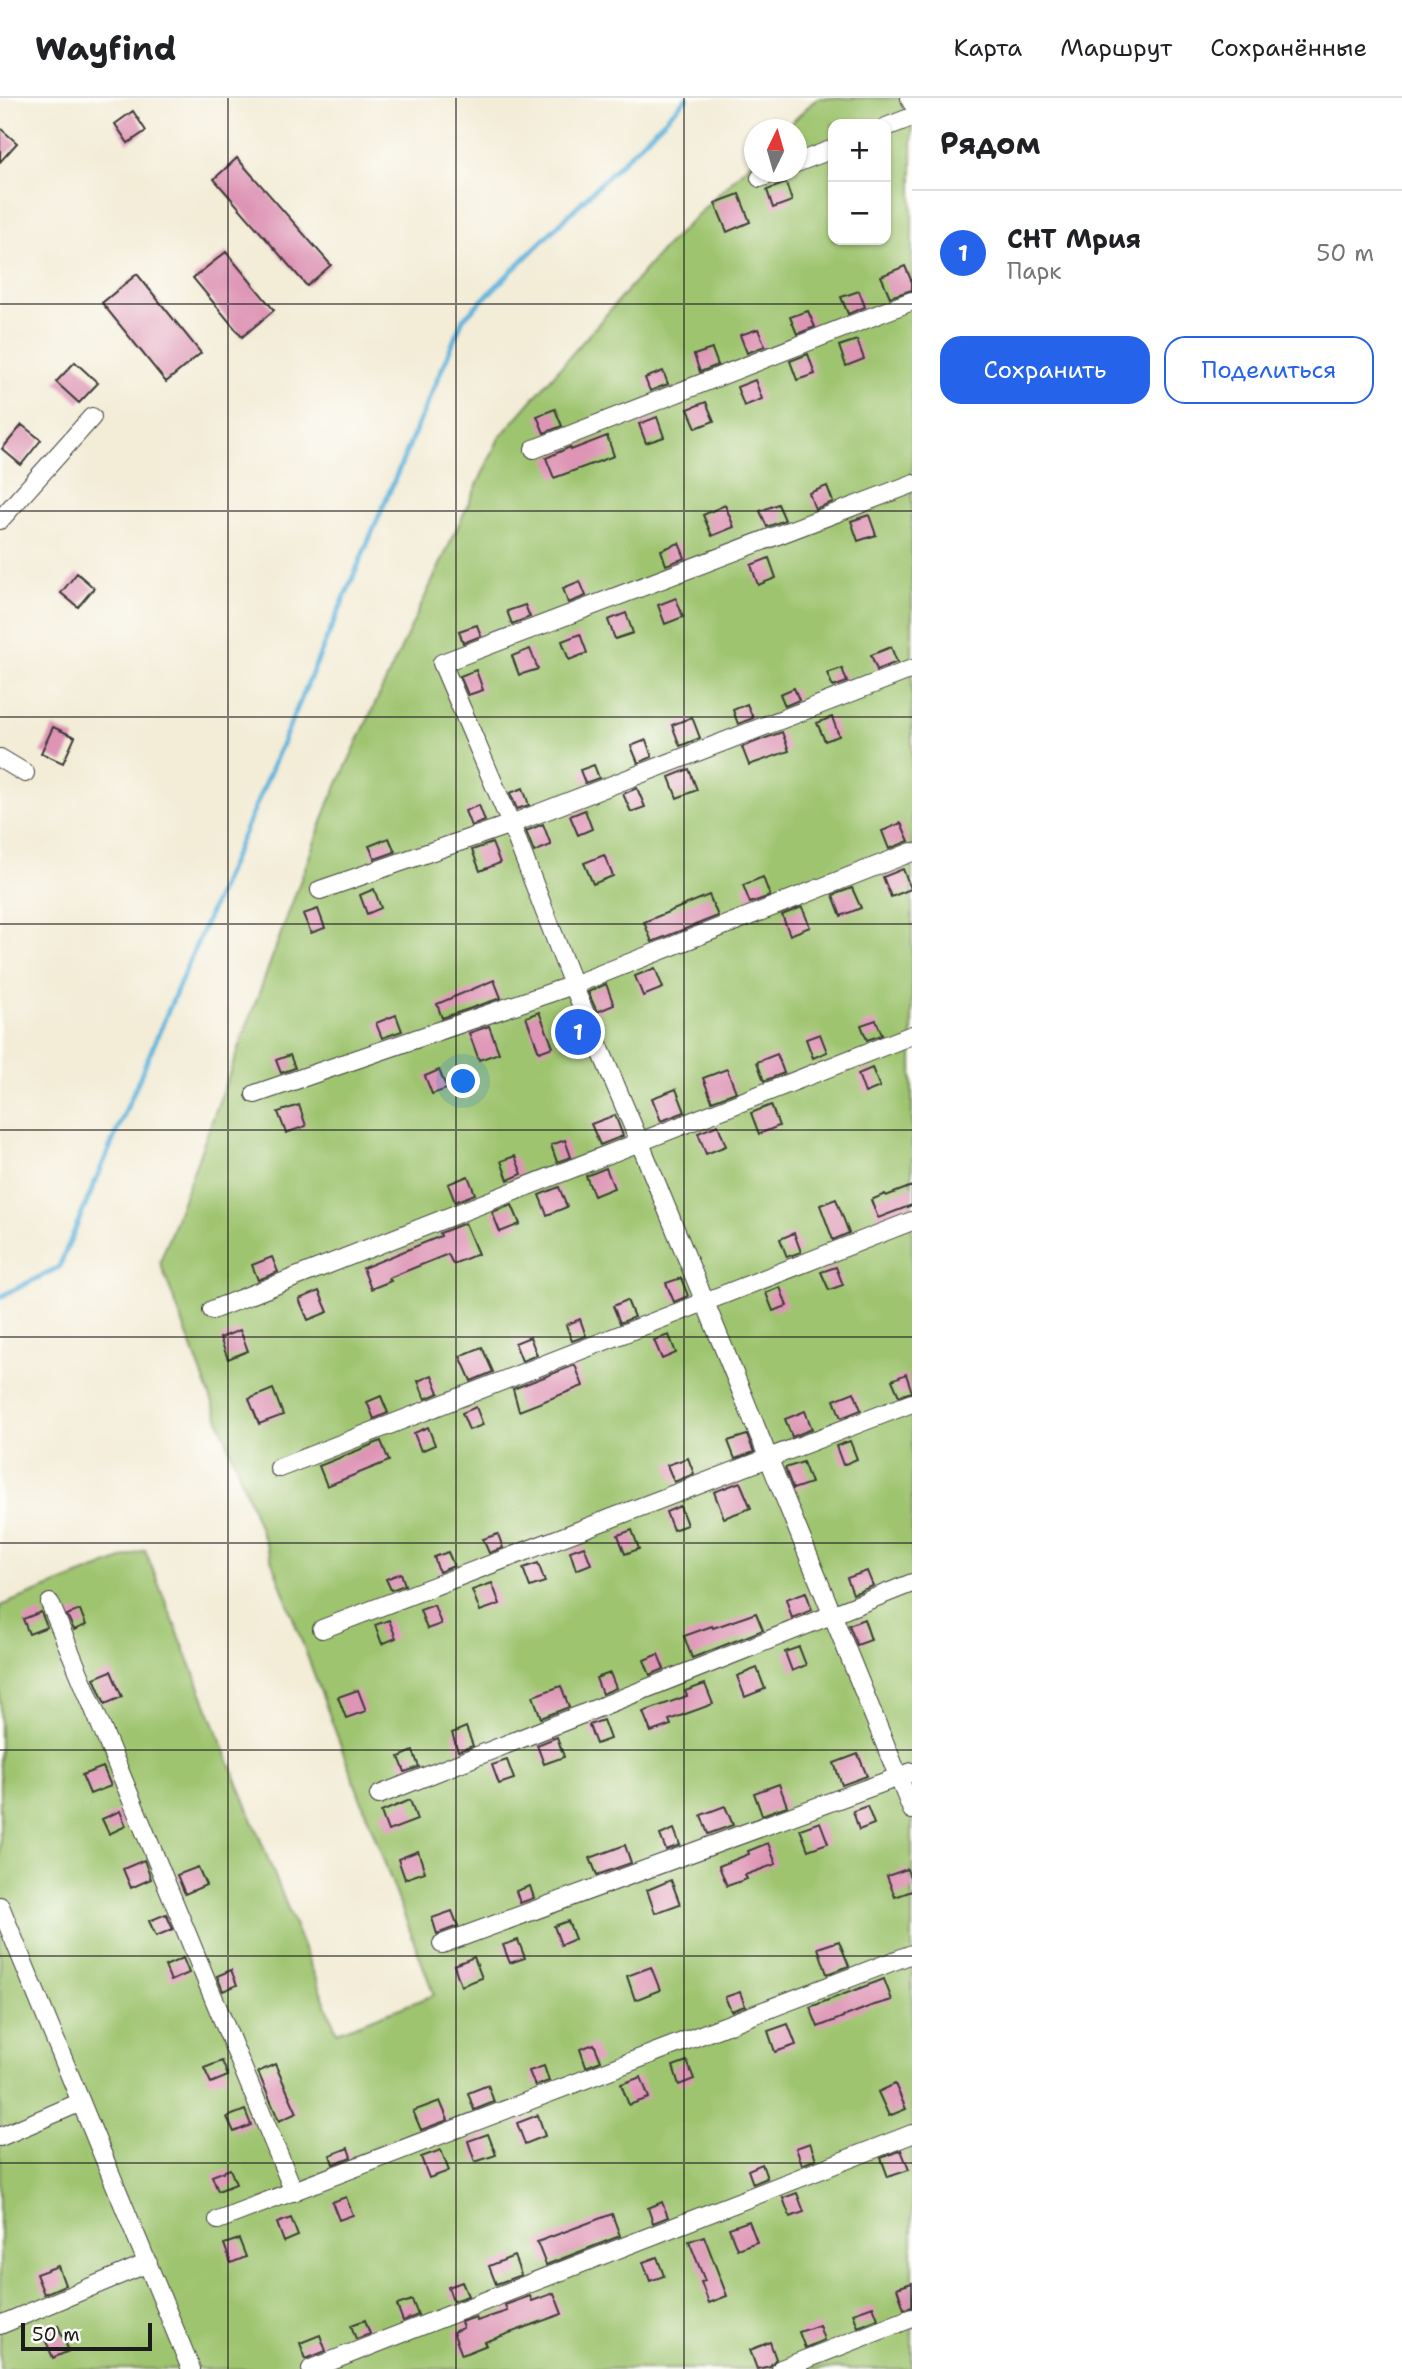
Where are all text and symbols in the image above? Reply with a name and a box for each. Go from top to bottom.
text: Wayfind [35,26,176,71]
text: Карта [954,32,1022,64]
text: Маршрут [1060,32,1172,64]
text: Сохранённые [1210,32,1367,64]
north arrow [744,119,807,182]
map controls [828,119,891,245]
button: + [828,119,891,182]
text: Рядом [940,123,1040,164]
button: − [828,182,891,245]
text: СНТ Мрия [1007,221,1141,256]
text: 1 [958,238,968,268]
text: 50 m [1316,238,1374,268]
text: Парк [1007,256,1062,286]
button: Сохранить [940,336,1150,404]
button: Поделиться [1164,336,1374,404]
pin: 1 [555,1006,601,1058]
your location [446,1064,480,1098]
scale bar [21,2320,152,2352]
text: 50 m [32,2322,80,2347]

